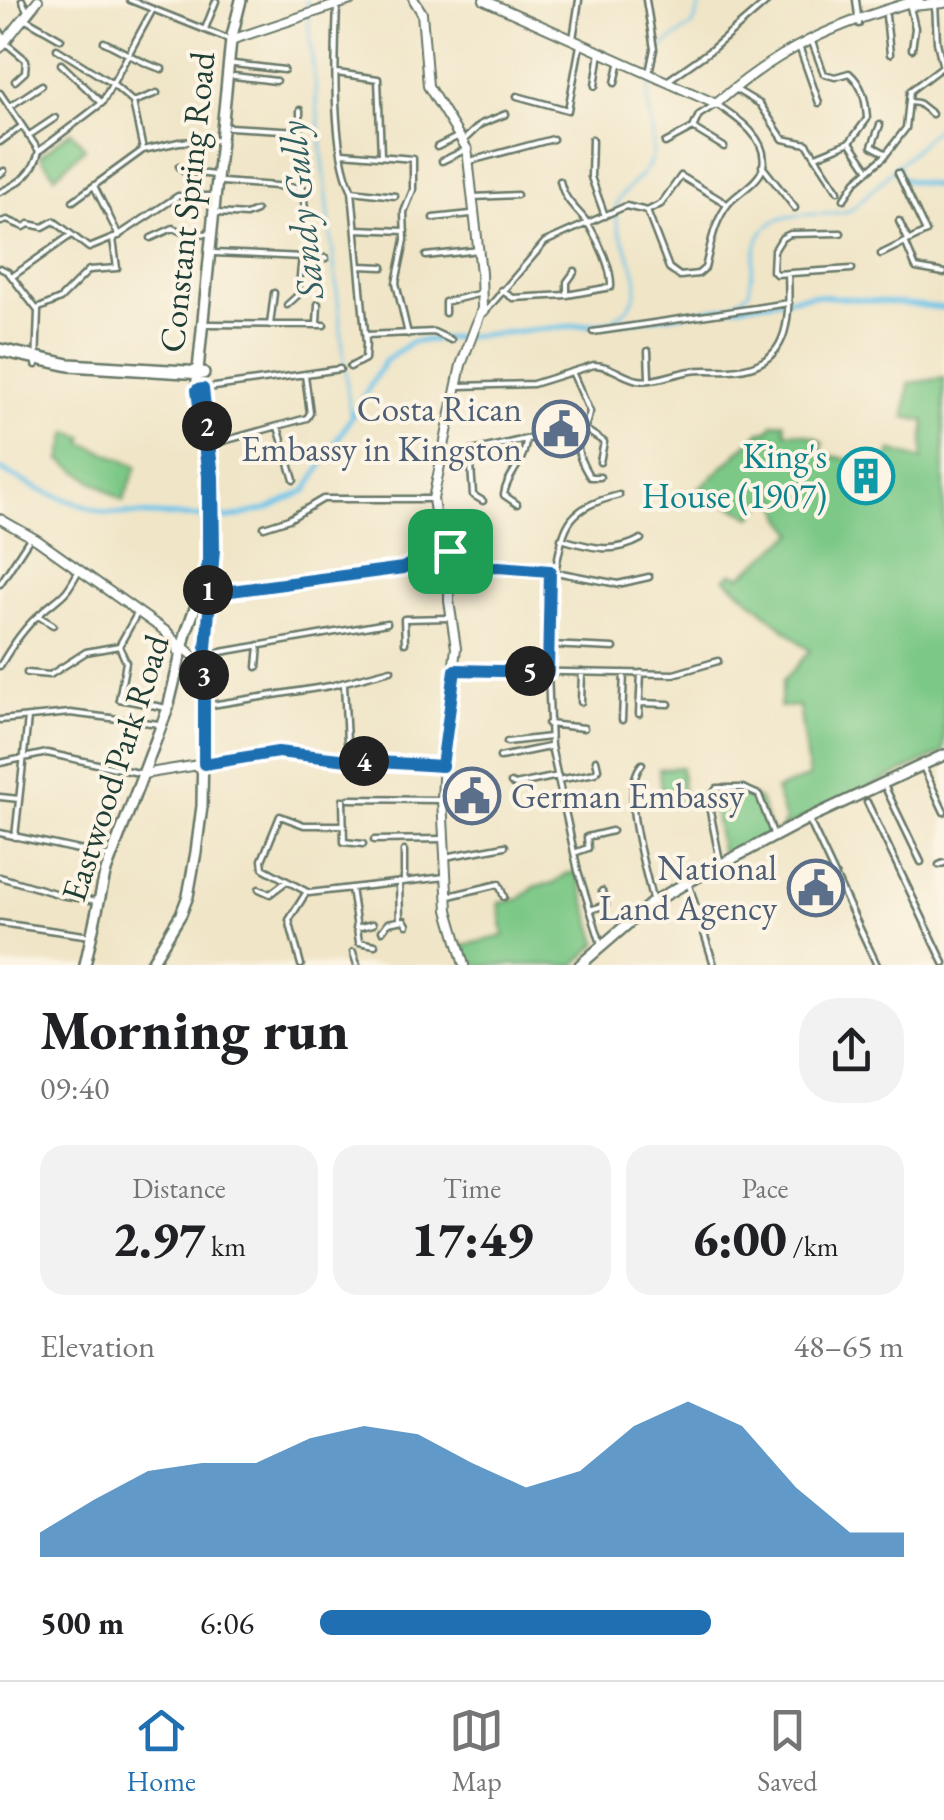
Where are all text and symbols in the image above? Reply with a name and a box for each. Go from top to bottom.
street label: Constant Spring Road [148,49,225,355]
water label: Sandy Gully [267,118,334,303]
place label: Costa Rican Embassy in Kingston [241,386,522,471]
public building icon: Costa Rican Embassy in Kingston [531,399,591,459]
pin: 2 [182,401,232,451]
text: 2 [200,408,214,444]
place label: King's House (1907) [642,433,827,518]
building icon: King's House (1907) [836,446,896,506]
pin [408,509,493,594]
icon: arrive [423,524,478,579]
pin: 1 [183,565,233,615]
text: 1 [201,572,215,608]
street label: Eastwood Park Road [50,629,179,907]
pin: 5 [505,646,555,696]
pin: 3 [179,650,229,700]
text: 5 [523,653,537,689]
text: 3 [197,657,211,693]
pin: 4 [339,736,389,786]
text: 4 [357,743,371,779]
public building icon: German Embassy [442,766,502,826]
place label: German Embassy [511,773,745,818]
place label: National Land Agency [599,845,778,930]
public building icon: National Land Agency [786,858,846,918]
text: Morning run [40,994,349,1065]
button: share [799,998,904,1103]
text: 09:40 [40,1067,109,1109]
text: Distance [132,1170,226,1206]
text: Time [443,1170,501,1206]
text: Pace [742,1170,788,1206]
text: 2.97 [112,1206,206,1271]
text: 17:49 [411,1206,533,1271]
text: 6:00 [691,1206,787,1271]
text: km [206,1228,246,1264]
text: /km [787,1228,839,1264]
text: Elevation [40,1325,155,1367]
text: 48–65 m [794,1325,904,1367]
text: 500 m [40,1602,124,1644]
text: 6:06 [200,1602,254,1644]
tab: Home [127,1703,196,1799]
tab: Map [449,1703,504,1799]
tab: Saved [757,1703,817,1799]

